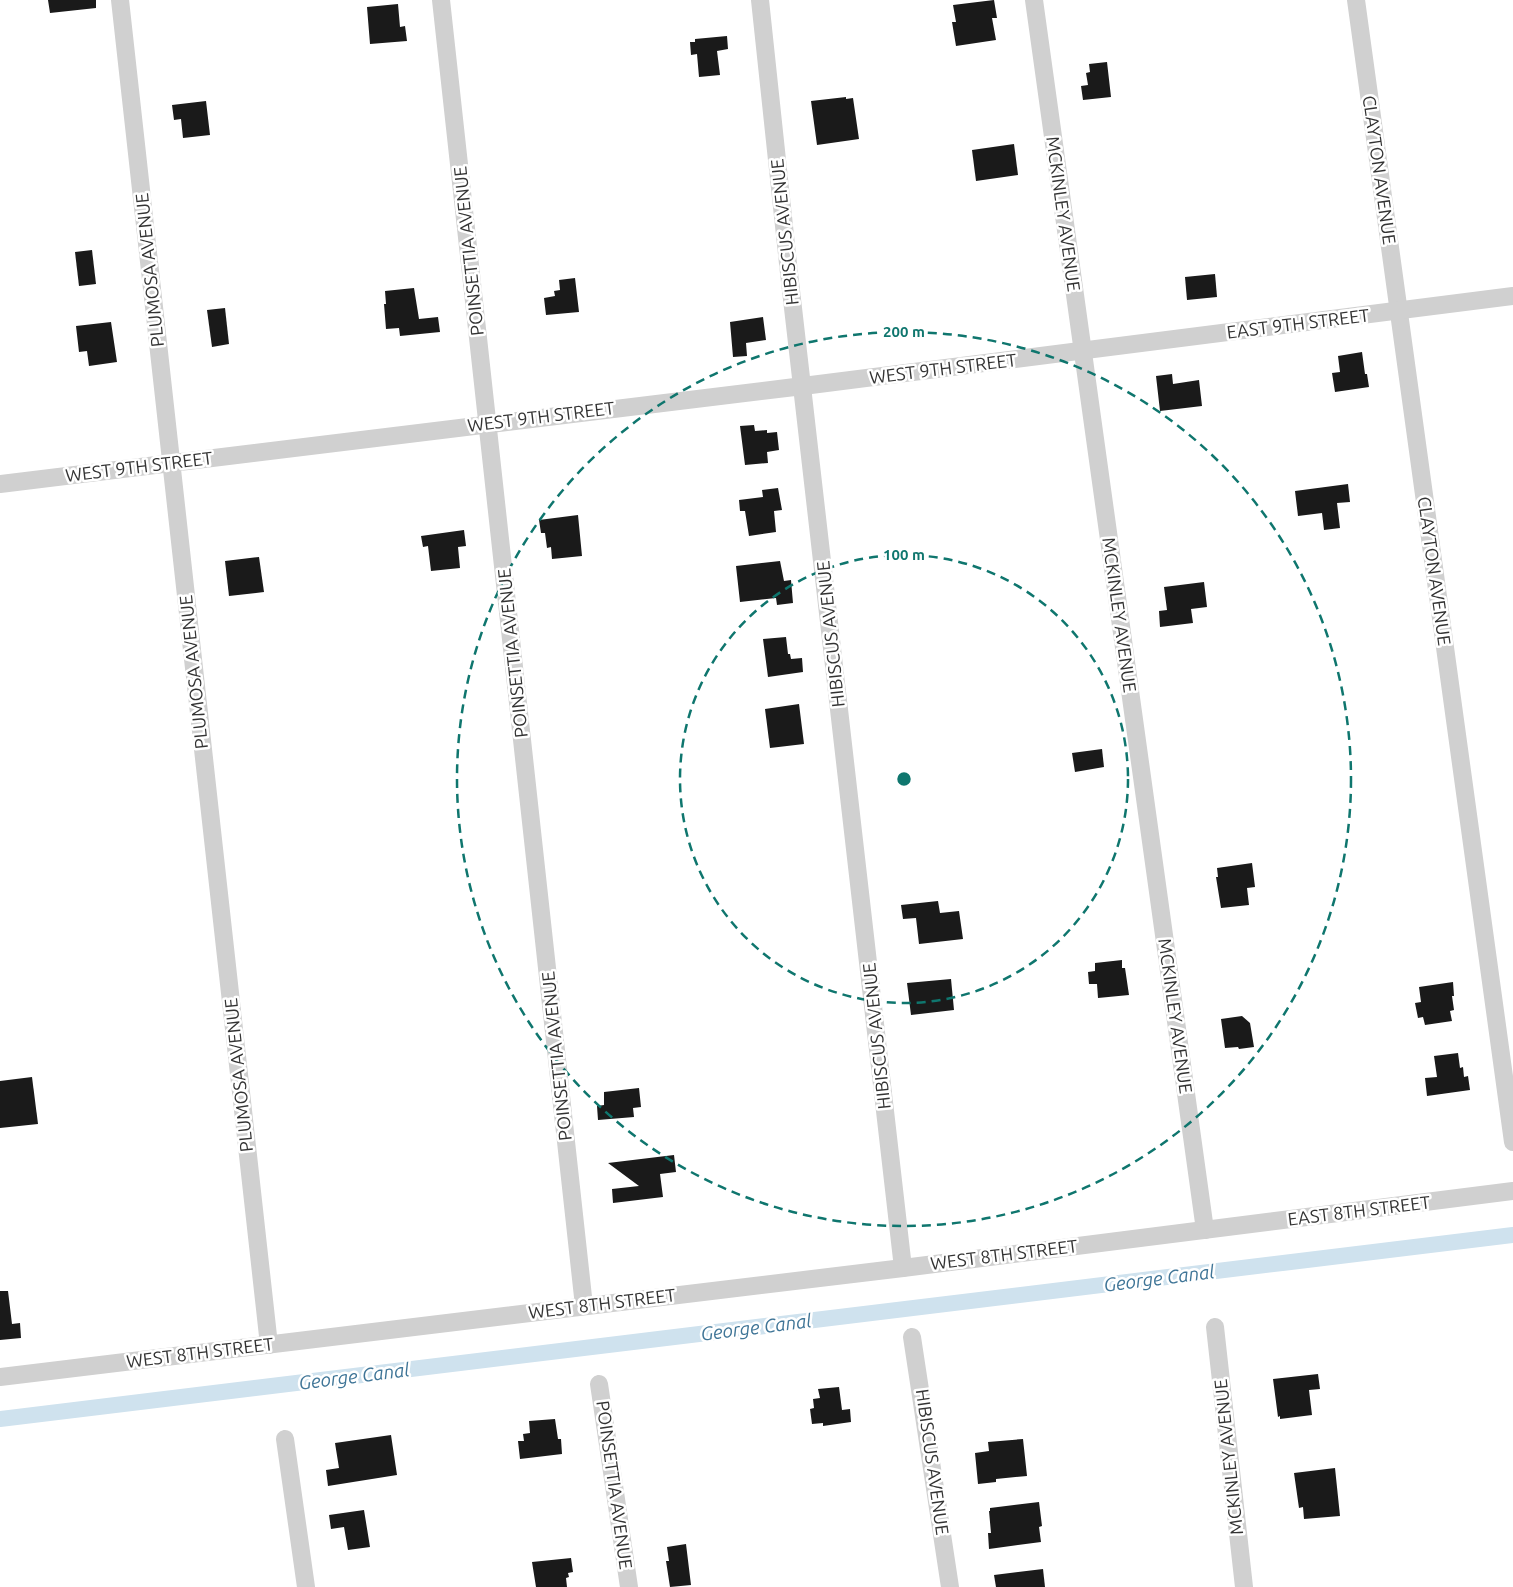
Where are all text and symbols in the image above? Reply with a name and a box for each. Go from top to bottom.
street label: CLAYTON AVENUE [1360,94,1400,246]
street label: MCKINLEY AVENUE [1043,135,1085,293]
street label: HIBISCUS AVENUE [766,158,802,306]
street label: POINSETTIA AVENUE [449,165,487,337]
street label: PLUMOSA AVENUE [131,192,167,348]
street label: EAST 9TH STREET [1225,304,1370,342]
text: 200 m [883,323,925,340]
street label: WEST 9TH STREET [868,349,1018,387]
street label: WEST 9TH STREET [466,397,616,435]
street label: WEST 9TH STREET [64,447,214,485]
street label: CLAYTON AVENUE [1415,495,1455,647]
street label: MCKINLEY AVENUE [1099,536,1141,694]
text: 100 m [883,546,925,563]
street label: HIBISCUS AVENUE [812,560,848,708]
street label: POINSETTIA AVENUE [493,567,531,739]
street label: PLUMOSA AVENUE [175,594,211,750]
centre of rings [895,770,913,788]
street label: MCKINLEY AVENUE [1155,937,1197,1095]
street label: HIBISCUS AVENUE [858,962,894,1110]
street label: POINSETTIA AVENUE [537,970,575,1142]
street label: PLUMOSA AVENUE [220,997,256,1153]
street label: EAST 8TH STREET [1286,1191,1431,1229]
street label: WEST 8TH STREET [929,1235,1079,1273]
water label: George Canal [1102,1260,1216,1296]
street label: WEST 8TH STREET [527,1284,677,1322]
water label: George Canal [699,1309,813,1345]
street label: WEST 8TH STREET [125,1333,275,1371]
water label: George Canal [297,1358,411,1394]
street label: MCKINLEY AVENUE [1210,1378,1246,1536]
street label: HIBISCUS AVENUE [913,1388,953,1536]
street label: POINSETTIA AVENUE [593,1399,637,1570]

